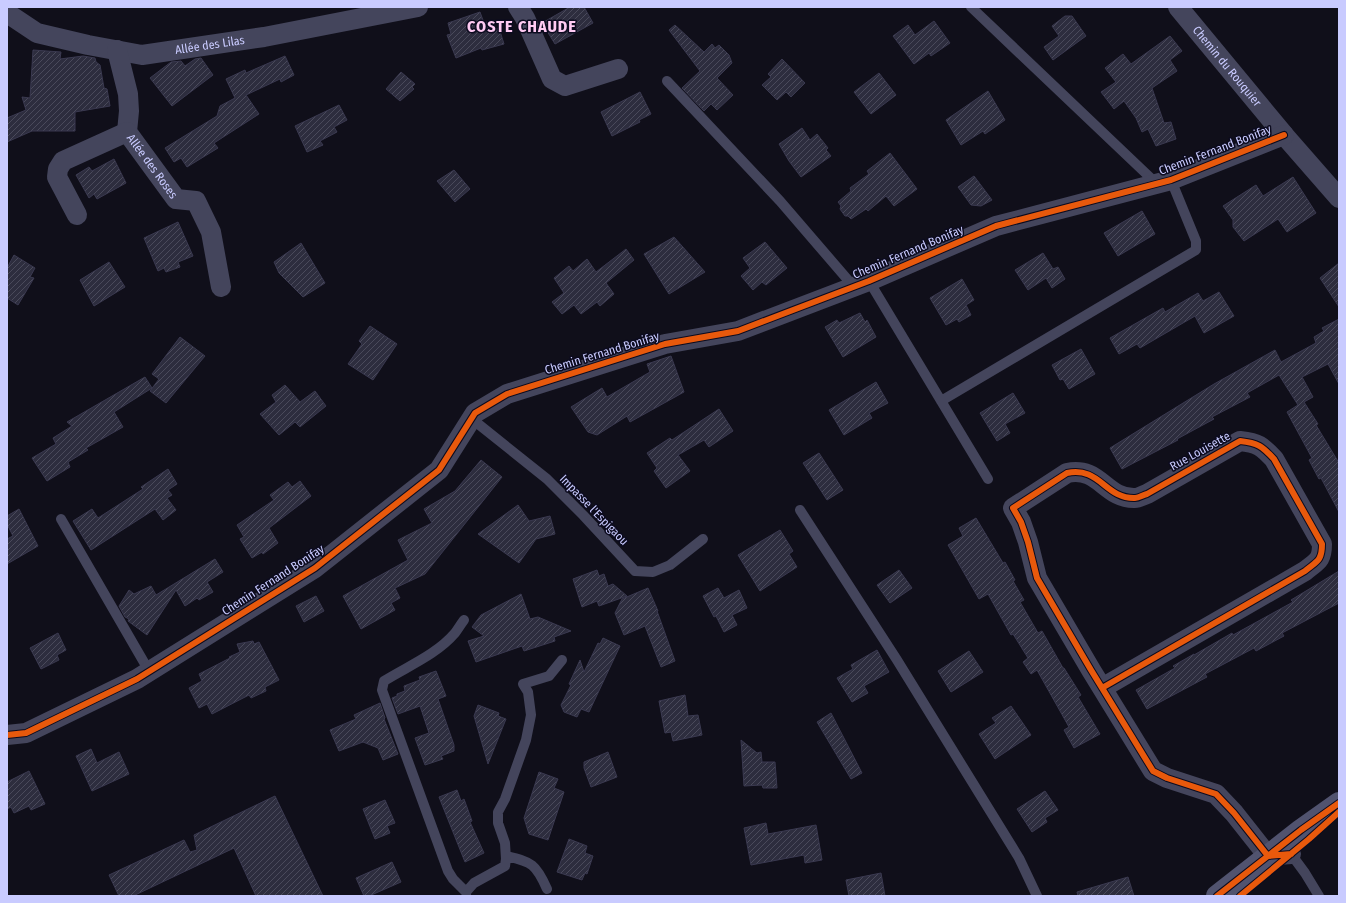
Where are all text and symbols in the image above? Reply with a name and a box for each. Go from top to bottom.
district label: COSTE CHAUDE [467,17,577,36]
street label: Chemin du Rouquier [1190,23,1265,110]
street label: Allée des Lilas [174,33,246,57]
street label: Chemin Fernand Bonifay [1157,122,1274,178]
street label: Allée des Roses [124,131,180,201]
street label: Chemin Fernand Bonifay [850,222,966,282]
street label: Chemin Fernand Bonifay [543,329,662,377]
street label: Rue Louisette [1167,429,1233,473]
street label: Impasse l'Espigaou [557,472,631,548]
street label: Chemin Fernand Bonifay [219,541,327,618]

